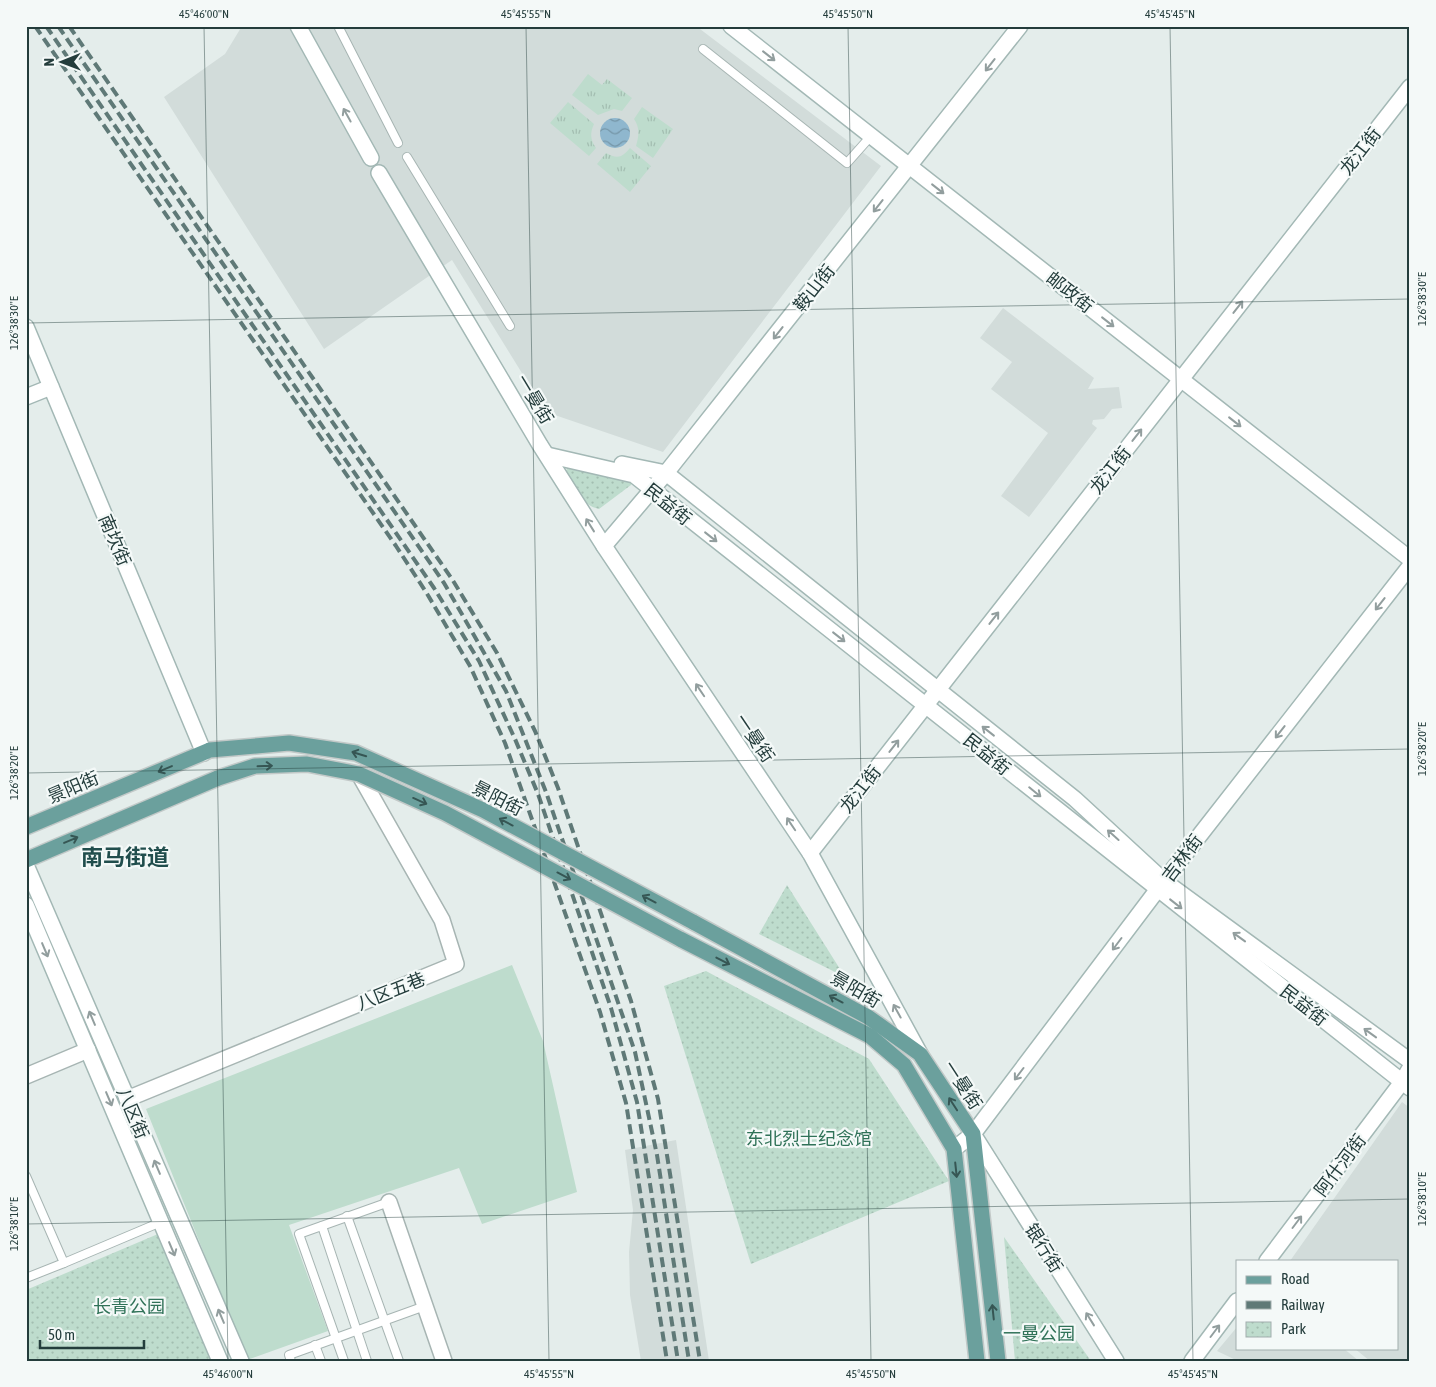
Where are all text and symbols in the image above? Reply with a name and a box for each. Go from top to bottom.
text: 45°46'00"N [179,7,229,21]
text: 45°45'55"N [501,7,551,21]
text: 45°45'50"N [823,7,873,21]
text: 45°45'45"N [1145,7,1195,21]
north arrow [38,38,88,88]
one-way arrow [762,51,775,62]
text: N [41,58,57,66]
one-way arrow [984,58,995,71]
one-way arrow [342,108,352,123]
street label: 龙江街 [1335,123,1385,179]
one-way arrow [931,184,945,194]
one-way arrow [873,199,884,212]
street label: 鞍山街 [789,260,839,316]
street label: 邮政街 [1042,267,1098,317]
text: 126°38'30"E [1415,272,1429,326]
text: 126°38'30"E [7,296,21,350]
one-way arrow [1232,301,1243,314]
one-way arrow [1101,316,1114,327]
one-way arrow [772,326,783,339]
street label: 一曼街 [512,370,558,428]
one-way arrow [1229,416,1242,427]
one-way arrow [1132,428,1143,441]
street label: 龙江街 [1085,442,1135,498]
street label: 民益街 [640,479,696,529]
street label: 南坎街 [95,511,135,569]
one-way arrow [585,519,595,533]
one-way arrow [704,532,717,543]
one-way arrow [1374,597,1385,610]
one-way arrow [989,612,1000,625]
one-way arrow [832,632,845,643]
one-way arrow [695,683,705,697]
street label: 一曼街 [731,710,779,766]
text: 126°38'20"E [1415,722,1429,776]
one-way arrow [1274,725,1285,738]
one-way arrow [982,726,995,737]
street label: 民益街 [959,729,1015,779]
one-way arrow [888,739,899,752]
text: 126°38'20"E [7,746,21,800]
one-way arrow [351,749,367,759]
one-way arrow [256,761,272,770]
street label: 龙江街 [835,761,885,817]
one-way arrow [158,765,173,775]
street label: 景阳街 [44,767,102,807]
street label: 景阳街 [469,776,527,820]
one-way arrow [1029,787,1042,798]
one-way arrow [412,797,427,807]
one-way arrow [499,817,514,826]
one-way arrow [786,818,796,832]
one-way arrow [1107,829,1120,841]
street label: 吉林街 [1157,830,1207,886]
one-way arrow [63,835,78,845]
district label: 南马街道 [81,844,169,870]
one-way arrow [557,871,572,881]
one-way arrow [642,894,657,904]
one-way arrow [1170,899,1183,910]
one-way arrow [1233,931,1246,942]
one-way arrow [1111,937,1122,950]
one-way arrow [41,942,51,957]
one-way arrow [716,956,731,966]
street label: 景阳街 [827,966,885,1012]
street label: 八区五巷 [354,968,428,1014]
street label: 民益街 [1276,980,1332,1030]
one-way arrow [828,994,843,1004]
one-way arrow [892,1004,902,1019]
one-way arrow [87,1011,97,1026]
one-way arrow [1363,1028,1377,1038]
street label: 一曼街 [939,1057,987,1113]
one-way arrow [1014,1067,1024,1081]
street label: 八区街 [113,1084,153,1142]
one-way arrow [105,1091,114,1107]
one-way arrow [948,1098,958,1112]
park label: 东北烈士纪念馆 [746,1128,872,1149]
street label: 阿什河街 [1310,1130,1370,1200]
one-way arrow [151,1160,161,1175]
one-way arrow [951,1162,961,1178]
text: 126°38'10"E [1415,1172,1429,1226]
text: 126°38'10"E [7,1197,21,1251]
one-way arrow [1292,1215,1302,1229]
street label: 银行街 [1021,1220,1067,1276]
one-way arrow [168,1241,178,1256]
legend [1236,1260,1398,1350]
text: Road [1281,1270,1310,1287]
park label: 长青公园 [93,1296,165,1317]
text: Railway [1281,1296,1325,1313]
one-way arrow [988,1305,998,1321]
one-way arrow [216,1309,226,1324]
one-way arrow [1084,1313,1094,1327]
scale bar [40,1317,144,1349]
text: Park [1281,1320,1306,1337]
park label: 一曼公园 [1003,1323,1075,1344]
one-way arrow [1209,1325,1220,1338]
text: 50 m [48,1326,75,1343]
text: 45°46'00"N [203,1367,253,1381]
text: 45°45'55"N [524,1367,574,1381]
text: 45°45'50"N [846,1367,896,1381]
text: 45°45'45"N [1168,1367,1218,1381]

